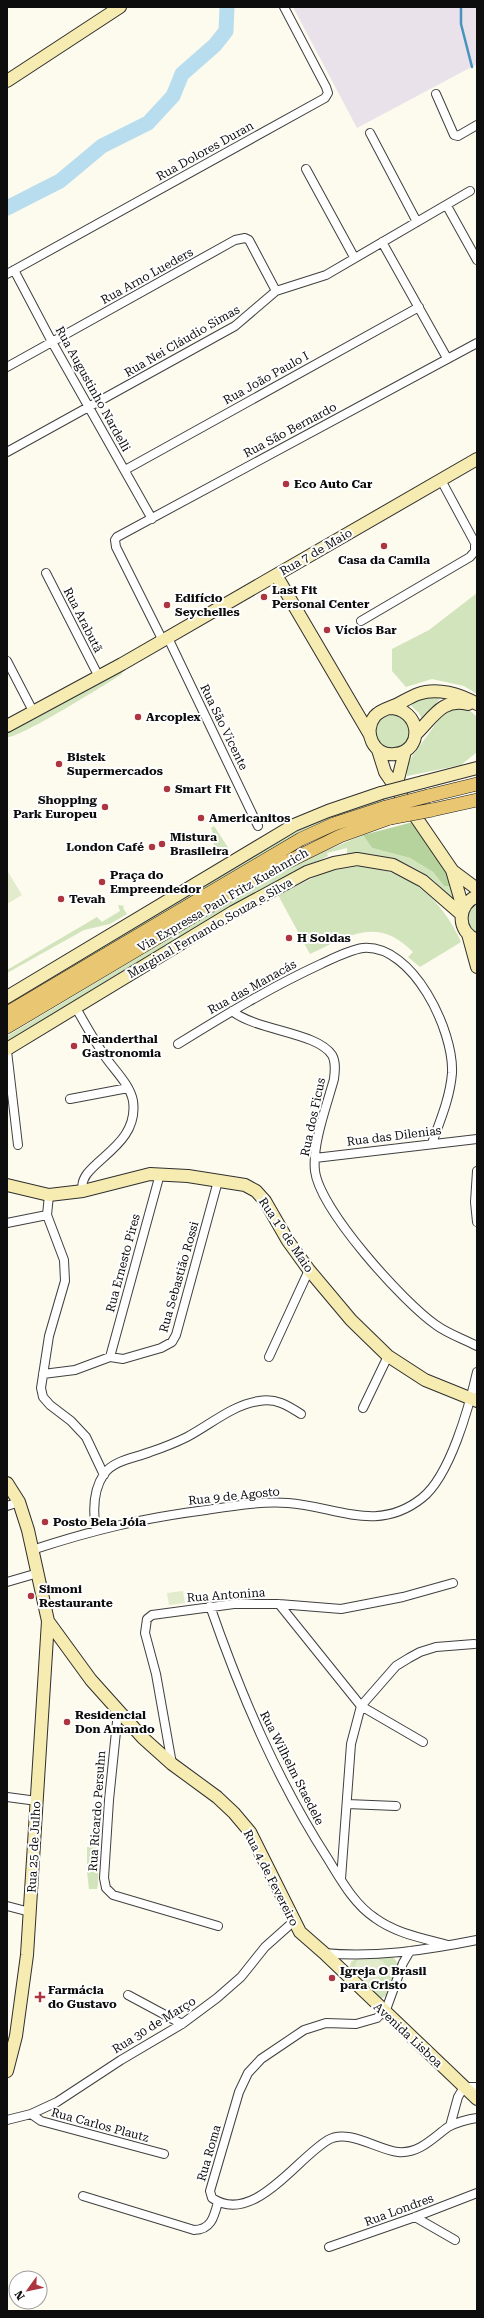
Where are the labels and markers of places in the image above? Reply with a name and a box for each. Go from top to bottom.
place label: Eco Auto Car [294,477,373,491]
marker: Eco Auto Car [281,479,291,489]
marker: Casa da Camila [379,541,389,551]
place label: Casa da Camila [338,553,430,567]
place label: Last Fit Personal Center [272,583,370,611]
place label: Edifício Seychelles [175,591,240,619]
marker: Last Fit Personal Center [259,592,269,602]
marker: Edifício Seychelles [162,600,172,610]
place label: Vícios Bar [335,623,397,637]
marker: Vícios Bar [322,625,332,635]
place label: Arcoplex [146,710,201,724]
marker: Arcoplex [133,712,143,722]
place label: Bistek Supermercados [67,750,163,778]
marker: Bistek Supermercados [54,759,64,769]
place label: Smart Fit [175,782,231,796]
marker: Smart Fit [162,784,172,794]
place label: Shopping Park Europeu [13,793,98,821]
marker: Shopping Park Europeu [100,802,110,812]
place label: Americanitos [209,811,290,825]
marker: Americanitos [196,813,206,823]
place label: Mistura Brasileira [170,830,229,858]
marker: Mistura Brasileira [157,839,167,849]
place label: London Café [66,840,144,854]
marker: London Café [147,842,157,852]
place label: Praça do Empreendedor [110,868,202,896]
marker: Praça do Empreendedor [97,877,107,887]
place label: Tevah [69,892,106,906]
marker: Tevah [56,894,66,904]
place label: H Soldas [297,931,351,945]
marker: H Soldas [284,933,294,943]
place label: Neanderthal Gastronomia [82,1032,161,1060]
marker: Neanderthal Gastronomia [69,1041,79,1051]
place label: Posto Bela Jóia [53,1515,146,1529]
marker: Posto Bela Jóia [40,1517,50,1527]
place label: Simoni Restaurante [39,1582,113,1610]
marker: Simoni Restaurante [26,1591,36,1601]
place label: Residencial Don Amando [75,1708,155,1736]
marker: Residencial Don Amando [62,1717,72,1727]
place label: Igreja O Brasil para Cristo [340,1964,426,1992]
marker: Igreja O Brasil para Cristo [327,1973,337,1983]
place label: Farmácia do Gustavo [48,1983,117,2011]
marker: Farmácia do Gustavo [35,1992,45,2002]

